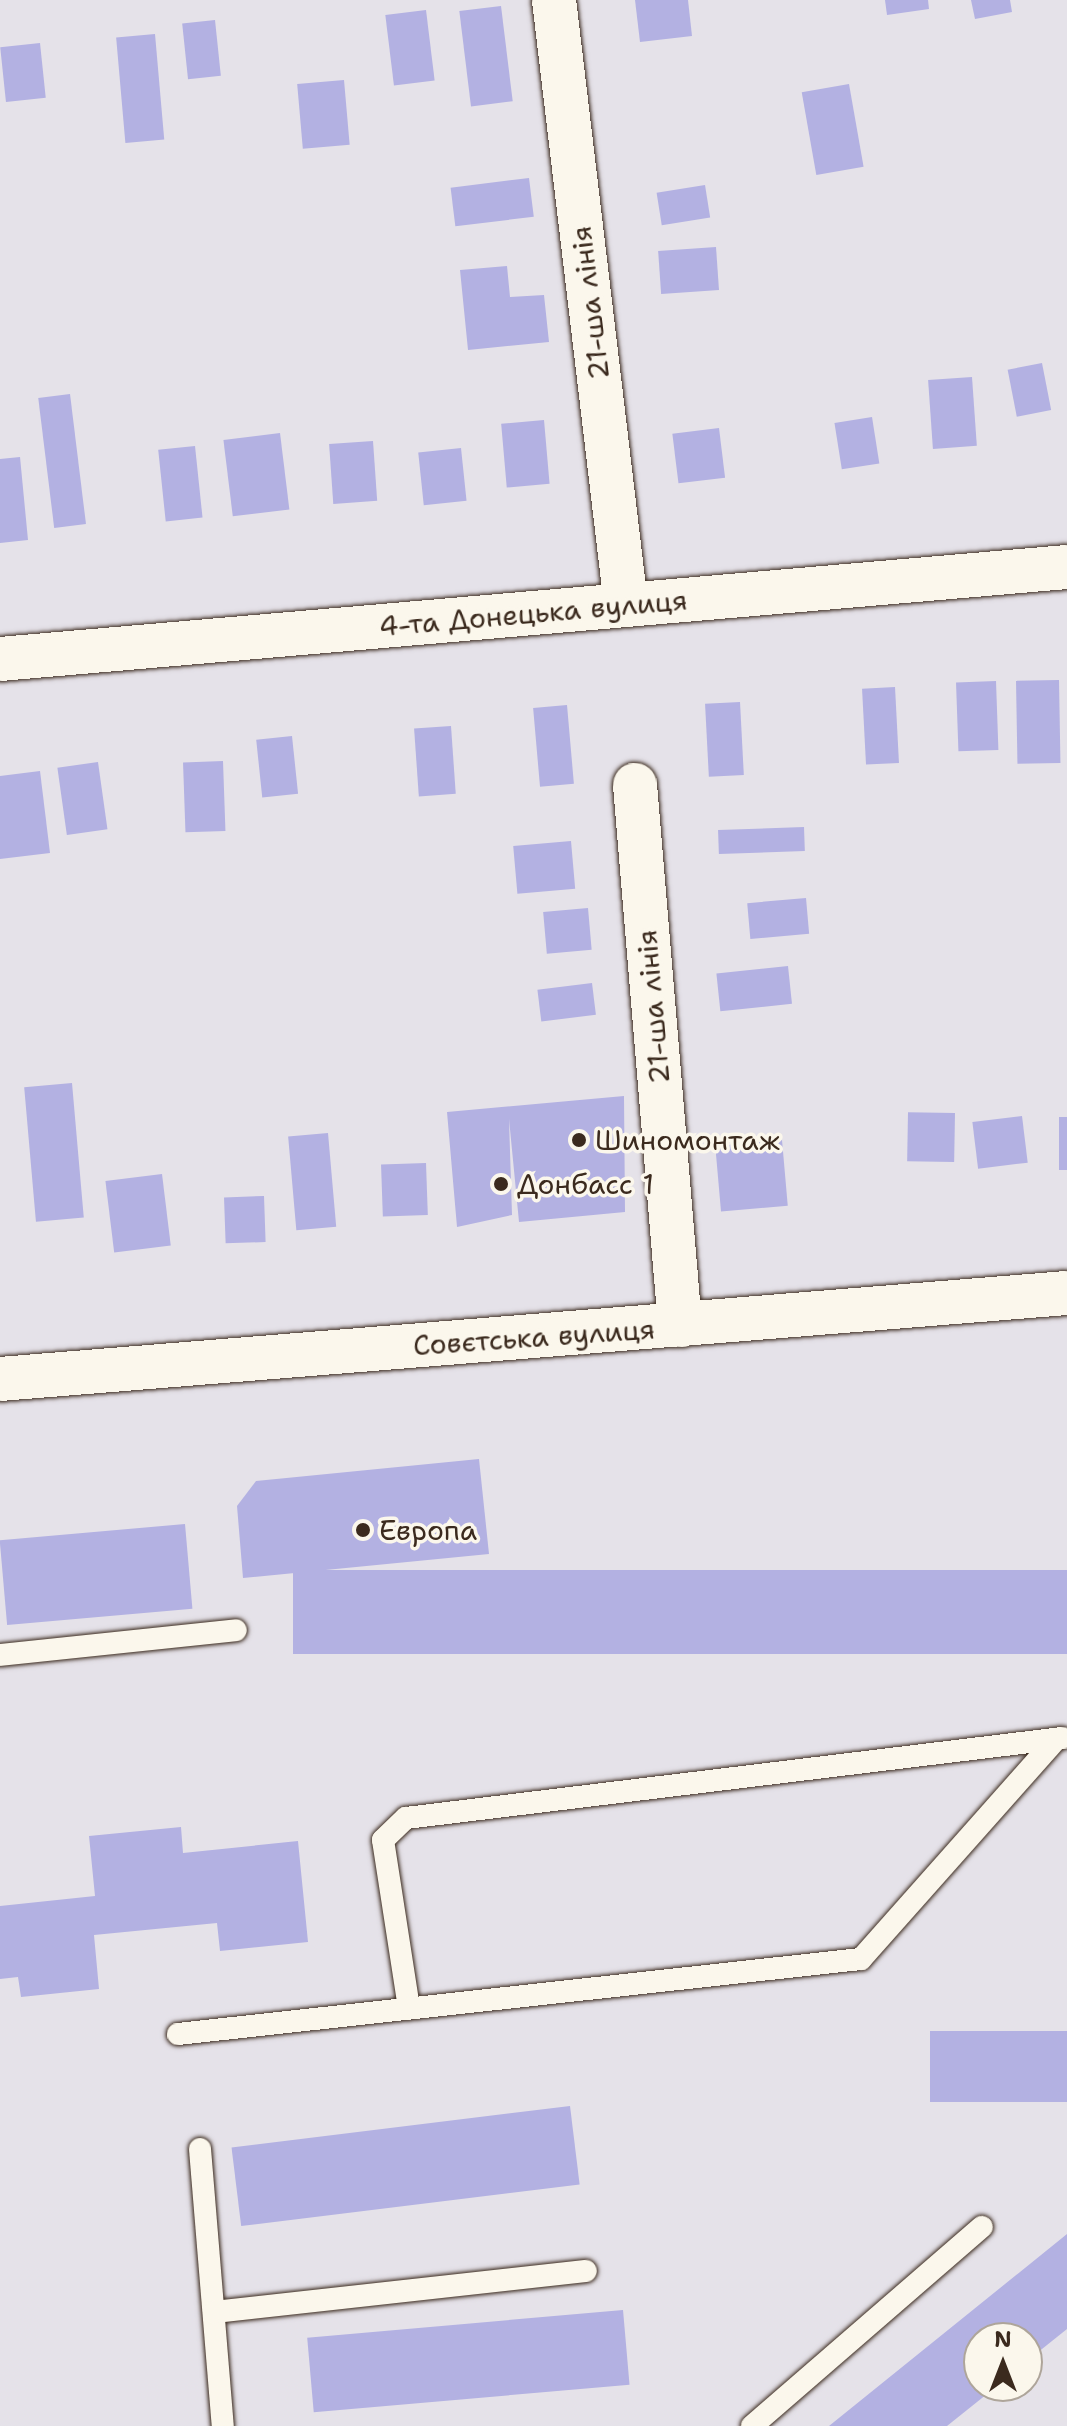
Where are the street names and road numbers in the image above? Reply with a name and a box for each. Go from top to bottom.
street label: 21-ша лінія [564,224,616,382]
street label: 4-та Донецька вулиця [377,583,689,643]
street label: 21-ша лінія [630,929,676,1085]
street label: Совєтська вулиця [412,1312,656,1362]

